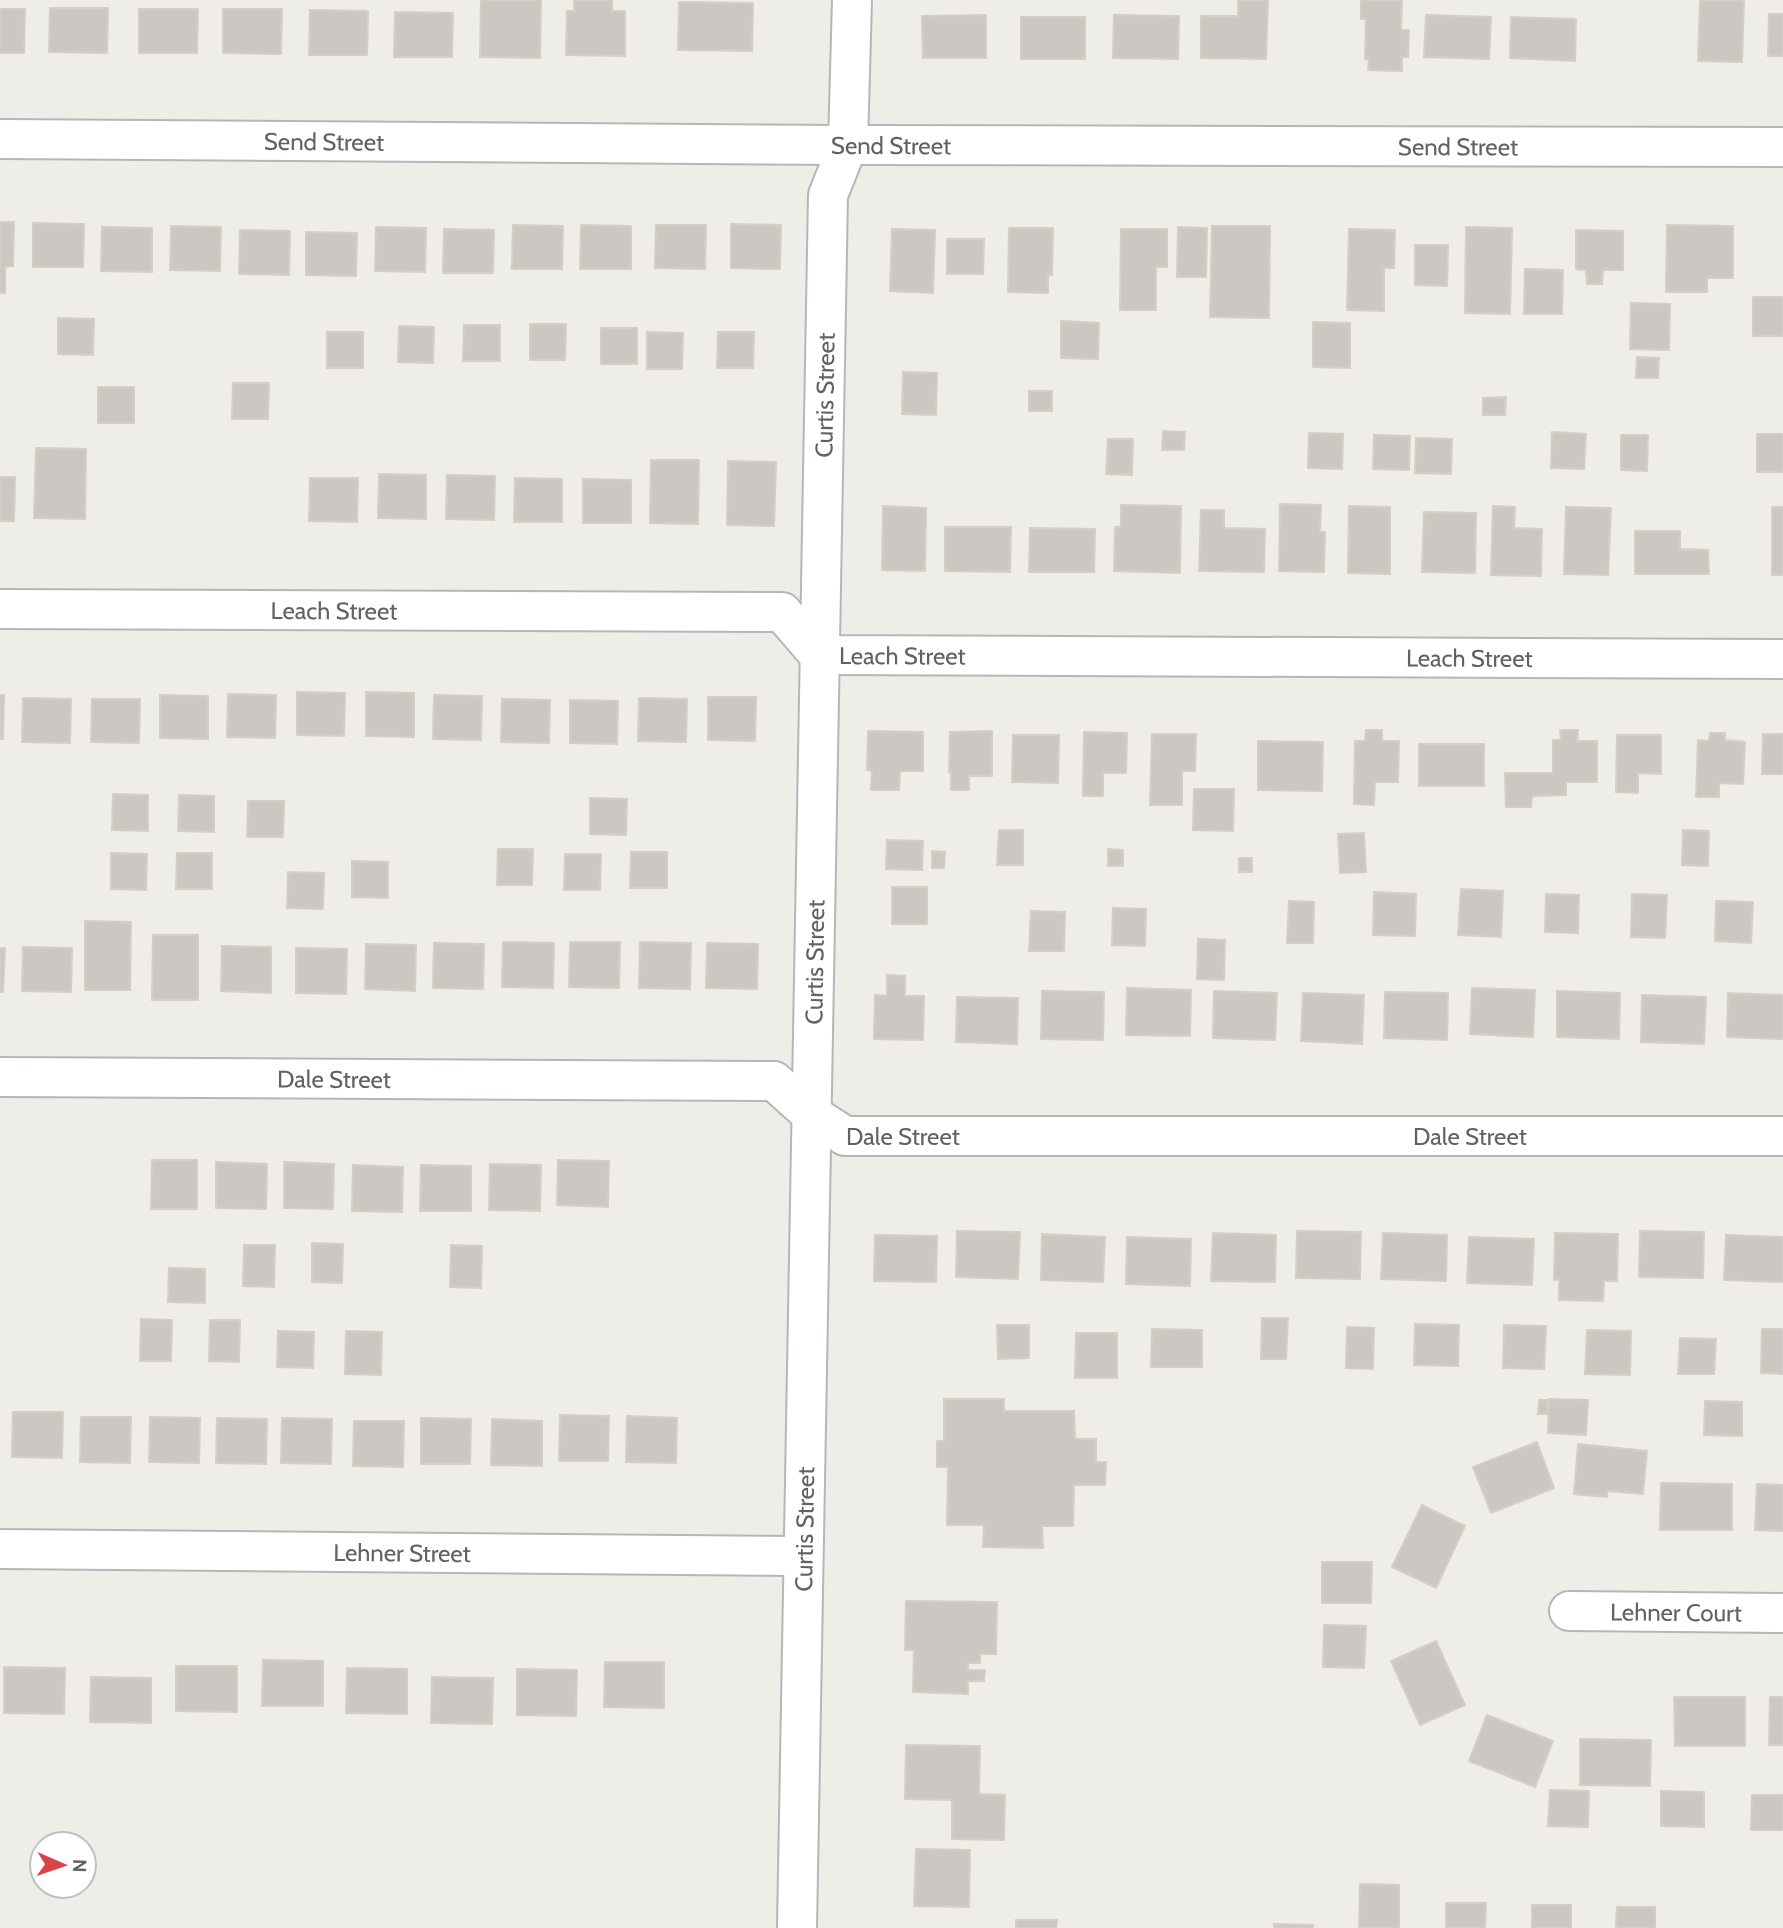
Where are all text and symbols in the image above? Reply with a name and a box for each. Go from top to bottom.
street label: Send Street [264,126,384,156]
street label: Send Street [831,130,951,160]
street label: Send Street [1398,132,1518,161]
street label: Curtis Street [809,333,840,458]
street label: Leach Street [271,596,397,625]
street label: Leach Street [839,641,966,670]
street label: Leach Street [1406,643,1533,672]
street label: Curtis Street [799,899,830,1025]
street label: Dale Street [277,1064,391,1094]
street label: Dale Street [846,1122,960,1151]
street label: Dale Street [1413,1122,1527,1151]
street label: Curtis Street [789,1466,820,1592]
street label: Lehner Street [333,1537,471,1568]
street label: Lehner Court [1610,1597,1742,1627]
north arrow [28,1830,98,1900]
text: N [68,1858,91,1873]

